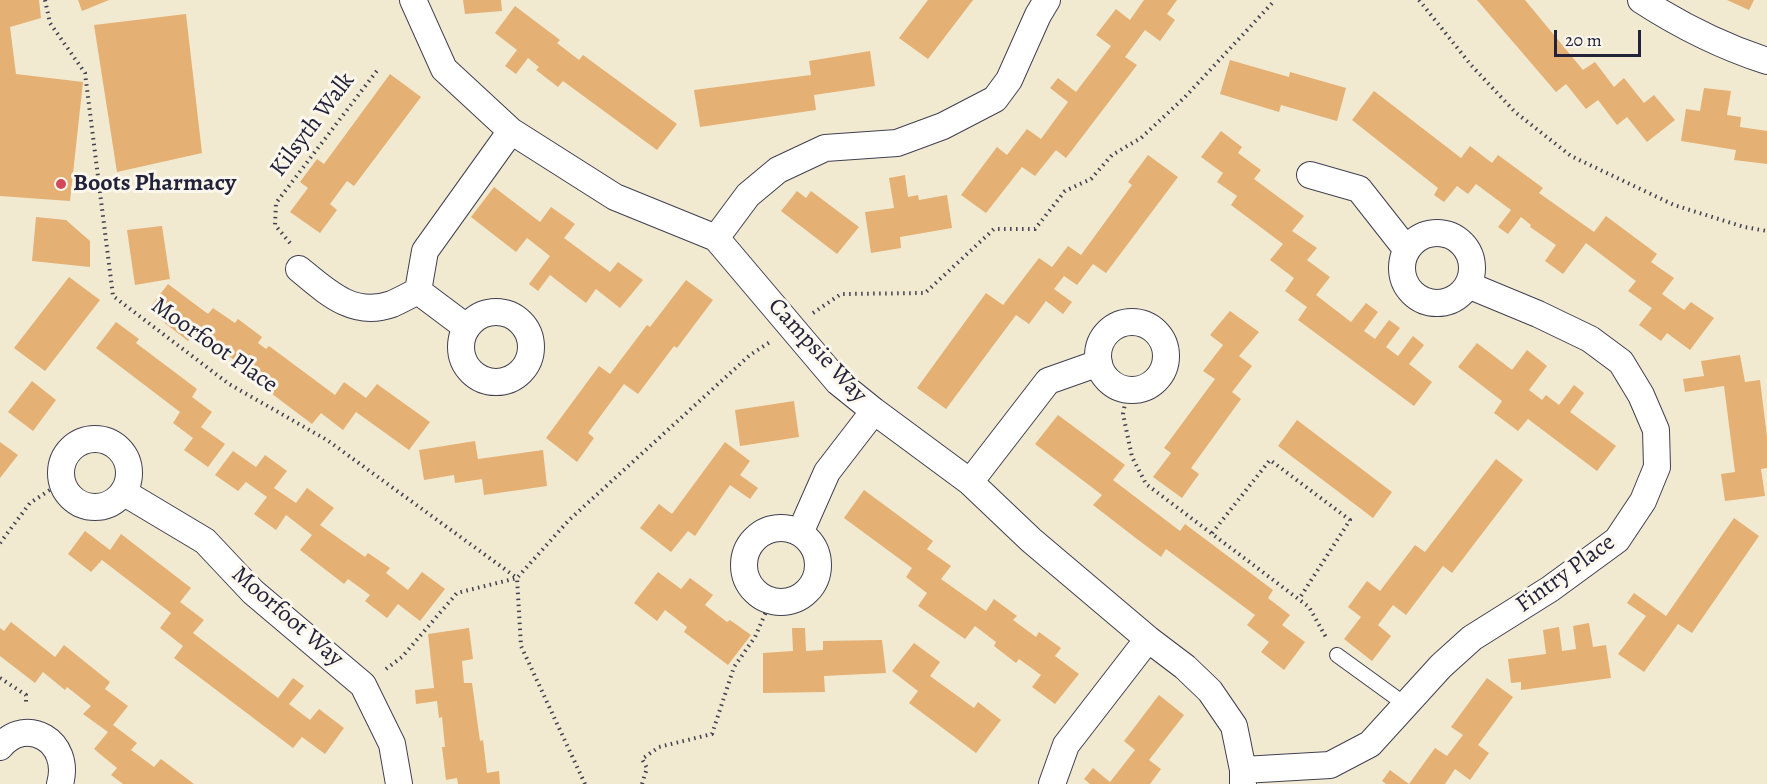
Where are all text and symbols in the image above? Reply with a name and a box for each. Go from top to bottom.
scale bar [1557,18,1644,56]
text: 20 m [1565,28,1602,52]
street label: Kilsyth Walk [265,67,361,183]
place label: Boots Pharmacy [73,170,236,198]
marker: Boots Pharmacy [54,177,68,191]
street label: Moorfoot Place [145,292,283,400]
street label: Campsie Way [761,293,873,409]
street label: Fintry Place [1511,528,1621,620]
street label: Moorfoot Way [225,561,349,673]

